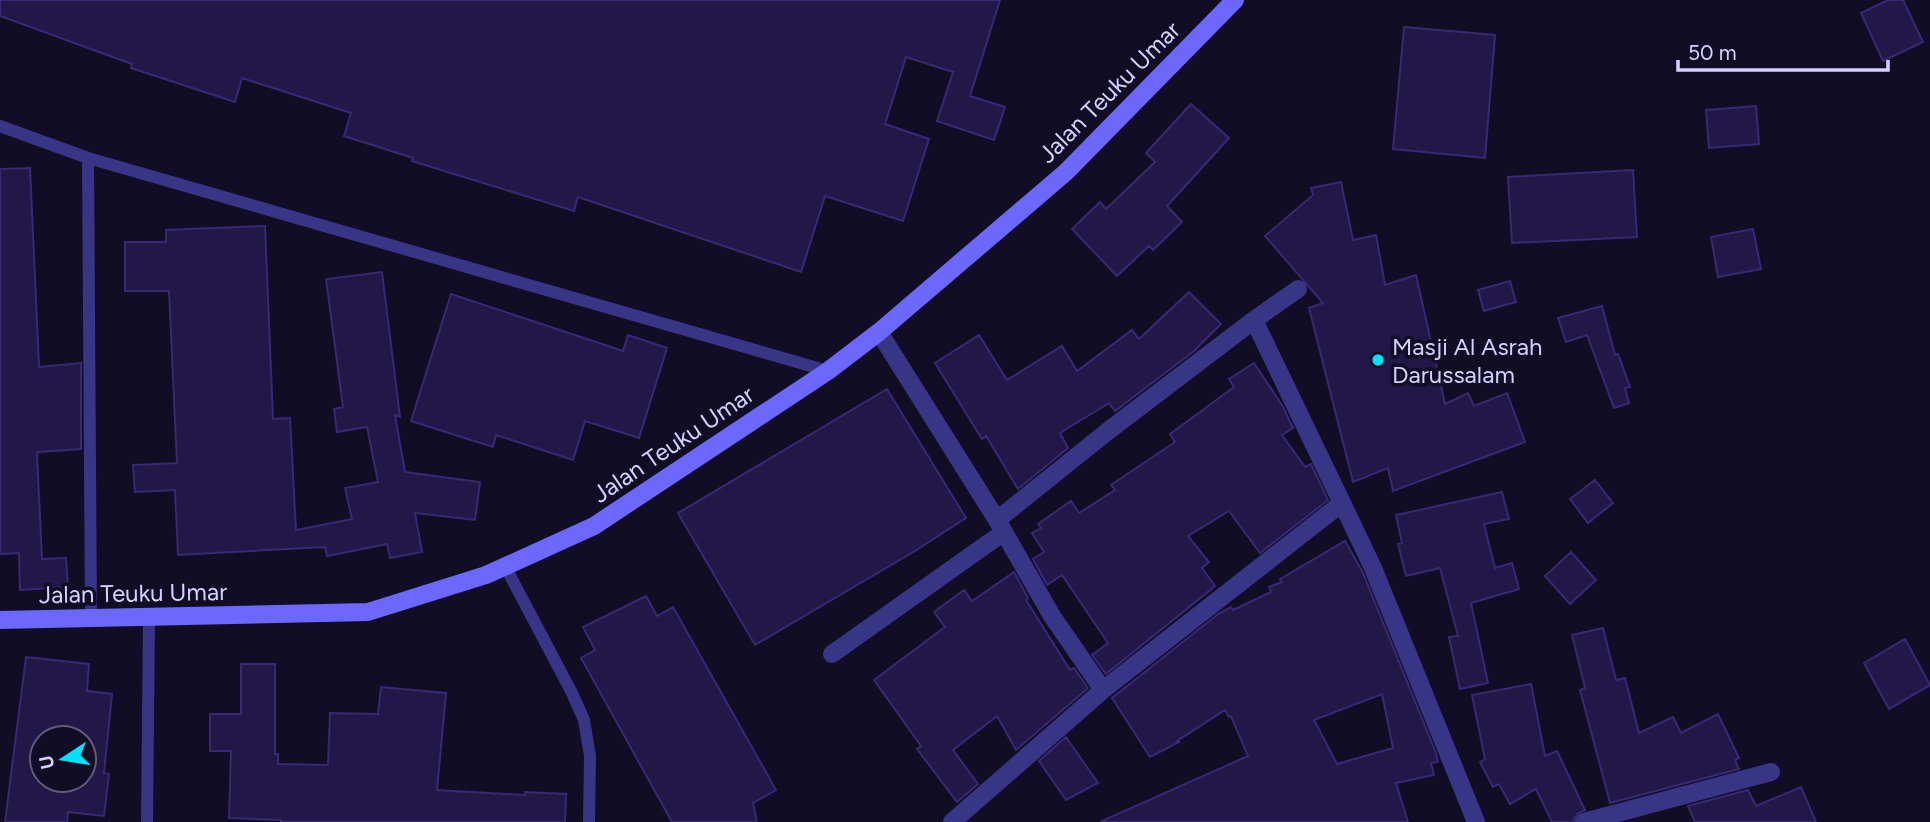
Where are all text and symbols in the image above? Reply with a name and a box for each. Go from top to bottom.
street label: Jalan Teuku Umar [1032,15,1186,169]
scale bar [1678,28,1888,72]
text: 50 m [1688,40,1737,65]
place label: Masji Al Asrah Darussalam [1392,332,1542,389]
marker: Masji Al Asrah Darussalam [1370,352,1386,368]
street label: Jalan Teuku Umar [587,379,759,509]
street label: Jalan Teuku Umar [39,577,227,609]
north arrow [28,724,98,794]
text: U [34,753,60,771]

